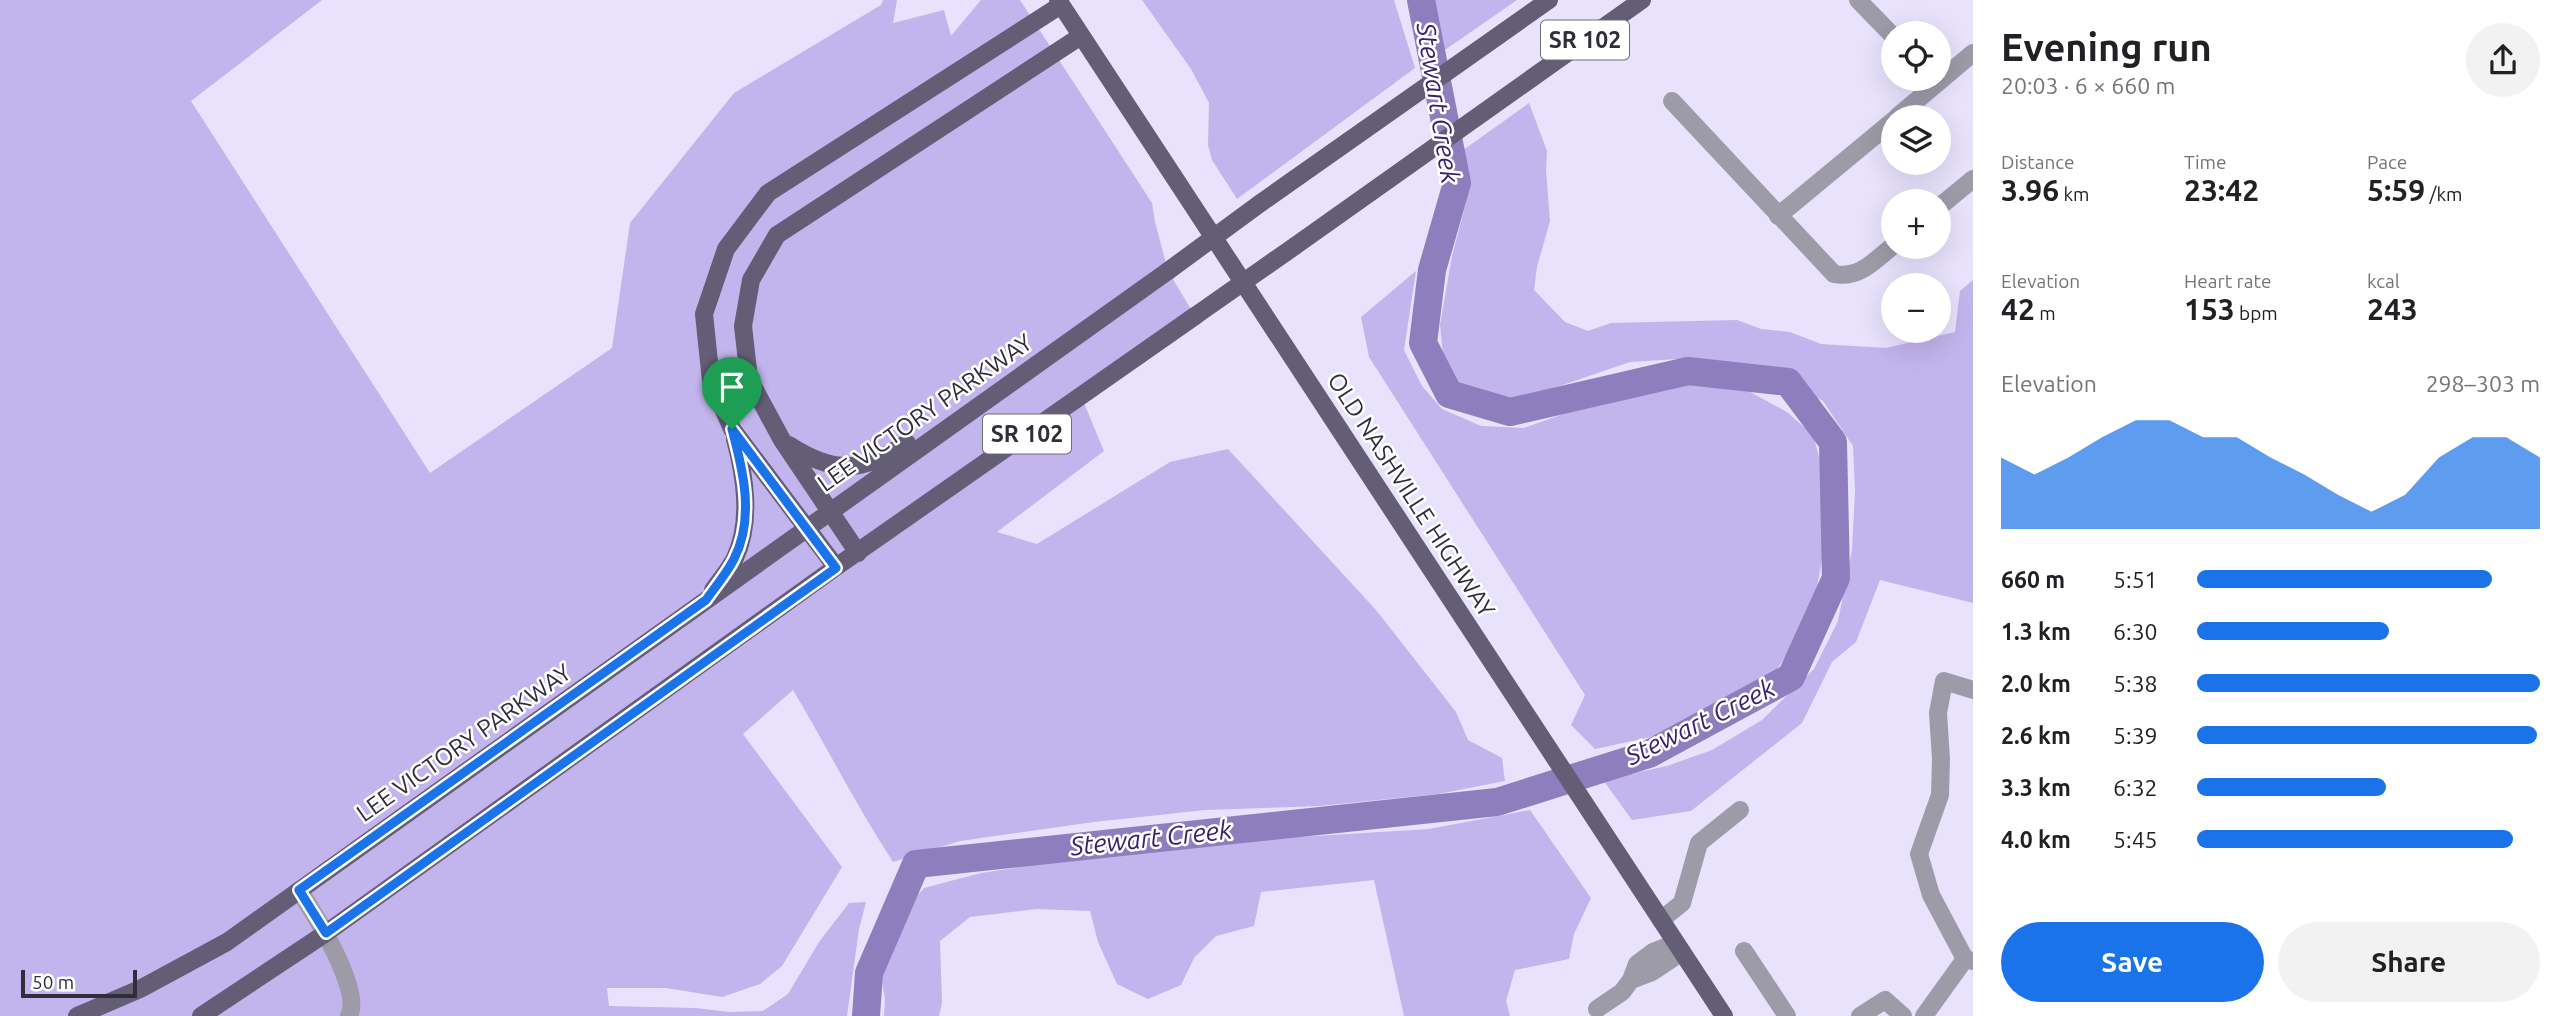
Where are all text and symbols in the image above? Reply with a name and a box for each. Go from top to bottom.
water label: Stewart Creek [1411,19,1466,186]
road number: SR 102 [1541,20,1629,60]
map controls [1881,21,1951,343]
button: locate [1881,21,1951,91]
button: share [2466,23,2540,97]
text: Evening run [2001,26,2212,68]
text: 20:03 · 6 × 660 m [2001,73,2175,98]
button: layers [1881,105,1951,175]
text: Distance [2001,151,2075,173]
text: Time [2184,151,2226,173]
text: Pace [2367,151,2407,173]
text: 3.96 [2001,173,2059,207]
text: 23:42 [2184,173,2259,207]
text: 5:59 [2367,173,2425,207]
text: km [2059,183,2089,205]
text: /km [2425,183,2463,205]
button: + [1881,189,1951,259]
text: Elevation [2001,270,2080,292]
text: Heart rate [2184,270,2271,292]
text: kcal [2367,270,2400,292]
button: − [1881,273,1951,343]
text: 42 [2001,292,2035,326]
text: 153 [2184,292,2235,326]
text: 243 [2367,292,2418,326]
text: m [2035,302,2056,324]
text: bpm [2235,302,2278,324]
street label: LEE VICTORY PARKWAY [812,328,1037,497]
pin [702,357,762,429]
icon: arrive [713,368,751,406]
street label: OLD NASHVILLE HIGHWAY [1322,368,1501,622]
text: Elevation [2001,371,2097,396]
text: 298–303 m [2426,371,2540,396]
road number: SR 102 [983,414,1071,454]
text: 660 m [2001,567,2065,592]
text: 5:51 [2113,567,2158,592]
text: 1.3 km [2001,619,2071,644]
text: 6:30 [2113,619,2158,644]
street label: LEE VICTORY PARKWAY [351,658,576,827]
text: 2.0 km [2001,671,2071,696]
text: 5:38 [2113,671,2158,696]
water label: Stewart Creek [1619,673,1780,771]
text: 2.6 km [2001,723,2071,748]
text: 5:39 [2113,723,2158,748]
text: 3.3 km [2001,775,2071,800]
text: 6:32 [2113,775,2158,800]
water label: Stewart Creek [1068,815,1234,861]
text: 4.0 km [2001,827,2071,852]
text: 5:45 [2113,827,2158,852]
button: Save [2001,922,2264,1002]
button: Share [2278,922,2540,1002]
scale bar [21,967,136,999]
text: 50 m [32,971,74,993]

